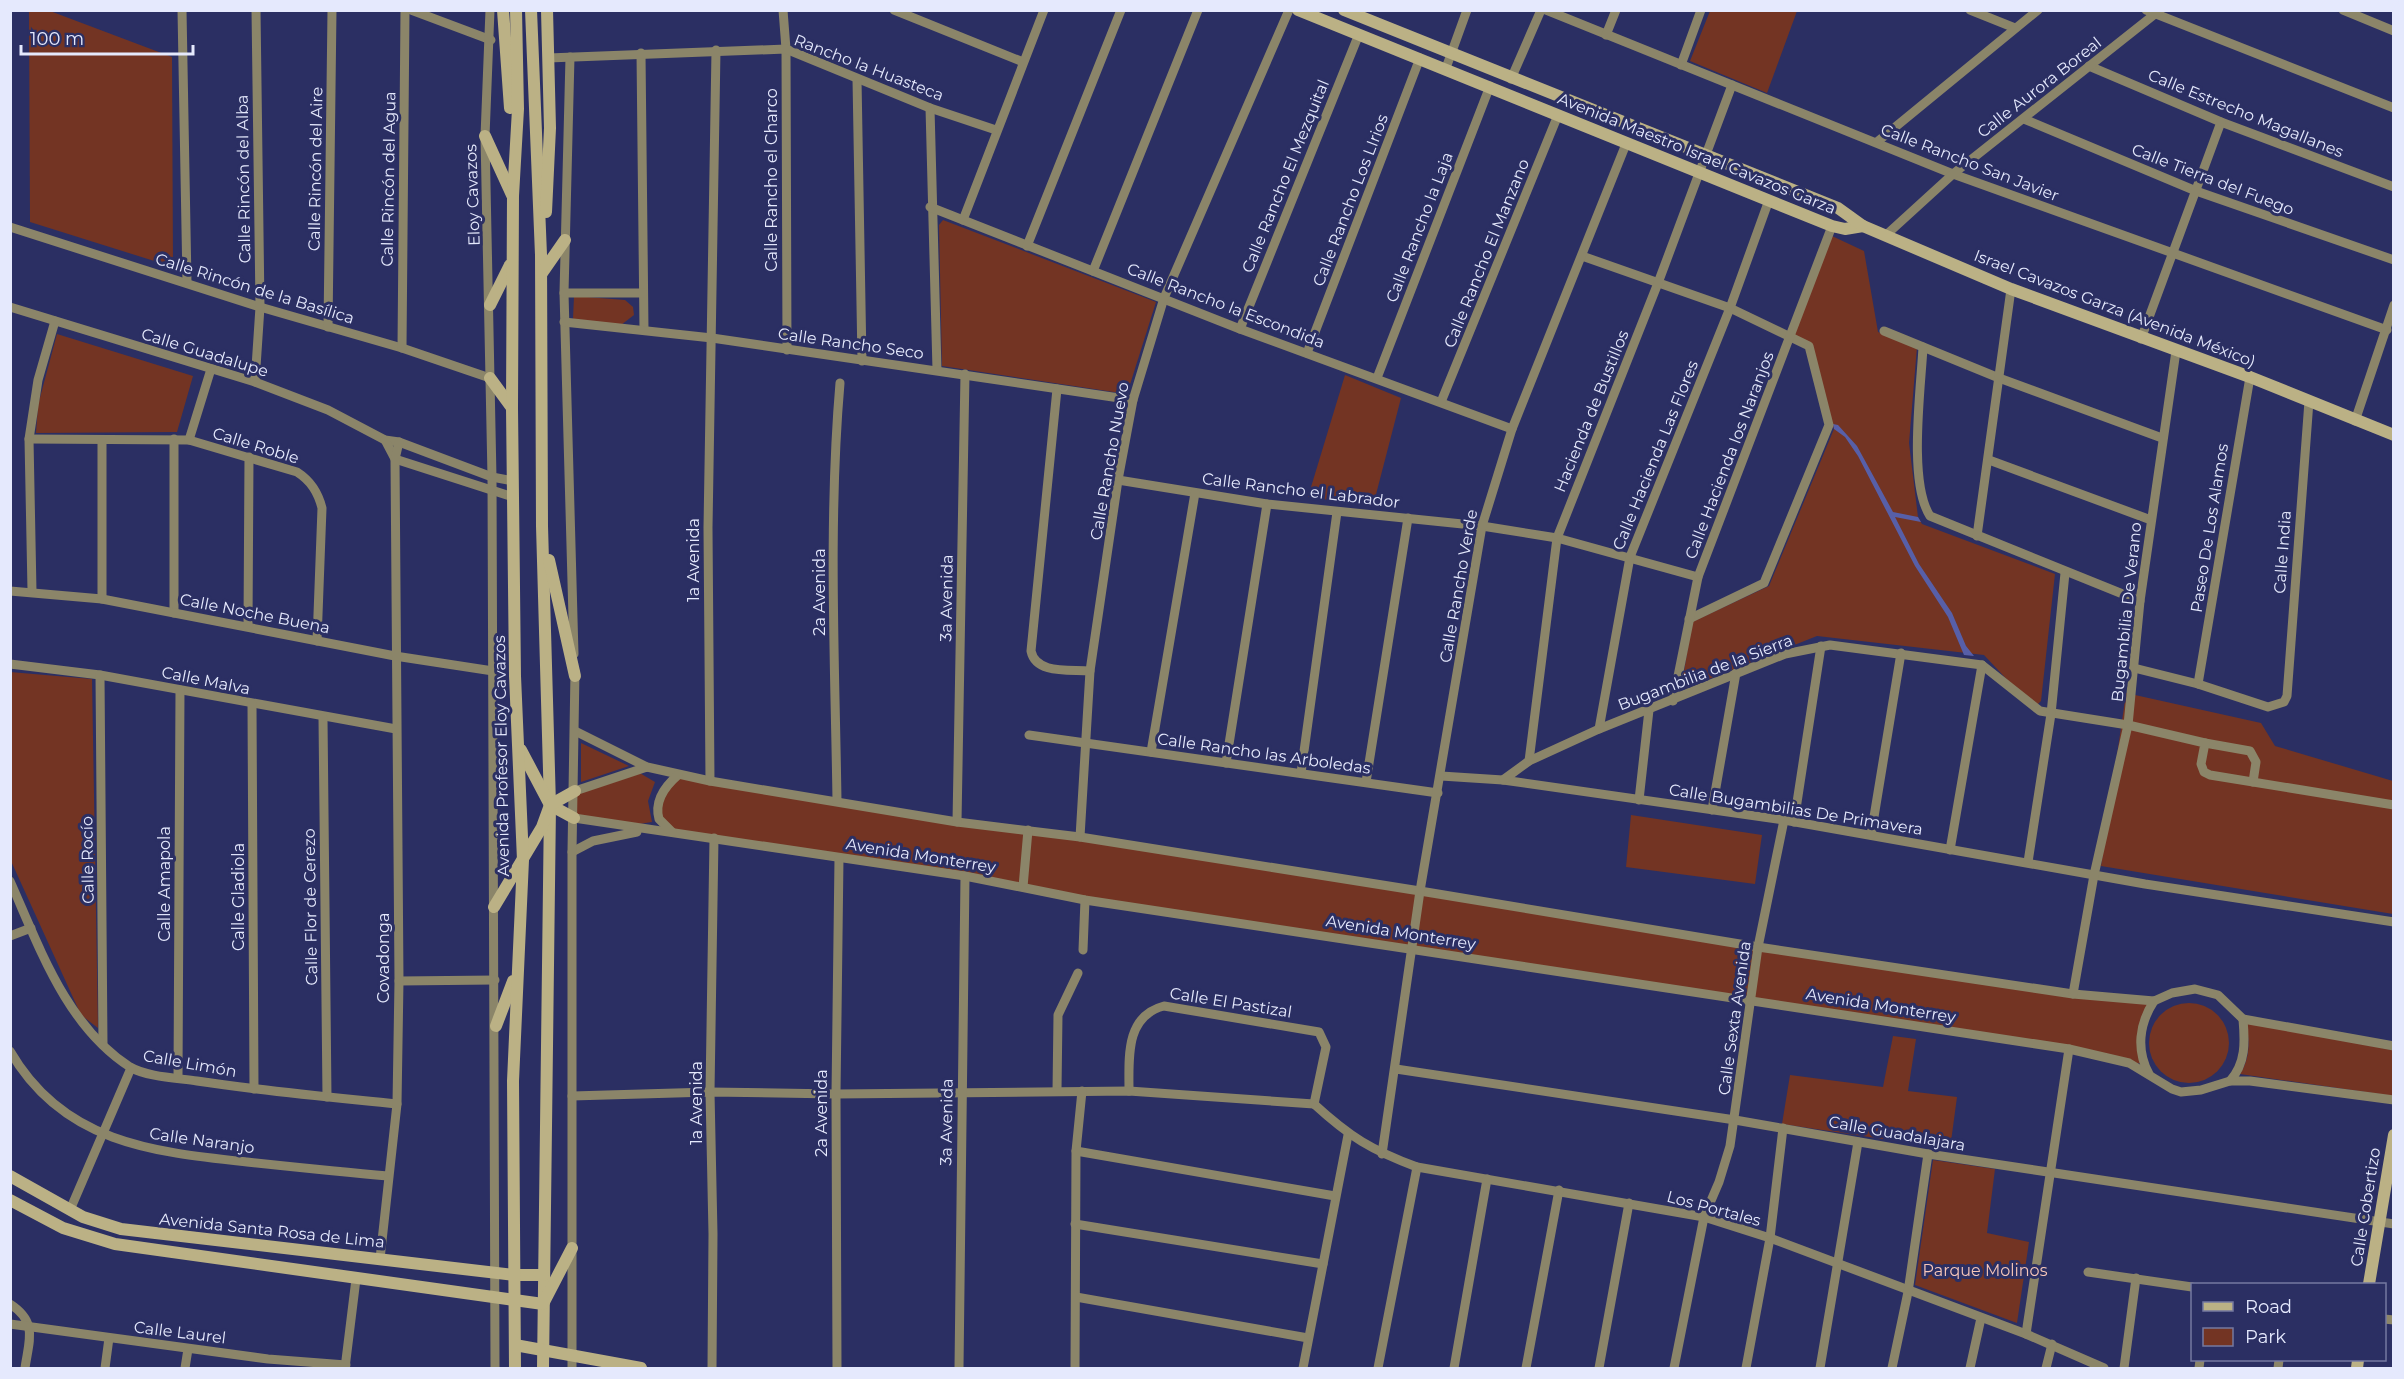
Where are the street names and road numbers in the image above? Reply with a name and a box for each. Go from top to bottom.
street label: Rancho la Huasteca [791,30,946,105]
street label: Calle Aurora Boreal [1973,33,2105,142]
street label: Calle Estrecho Magallanes [2145,65,2347,162]
street label: Calle Rancho El Mezquital [1238,77,1333,276]
street label: Calle Rincón del Aire [305,87,326,251]
street label: Calle Rancho el Charco [762,88,781,272]
street label: Avenida Maestro Israel Cavazos Garza [1555,89,1839,218]
street label: Calle Rincón del Agua [377,91,400,267]
street label: Calle Rincón del Alba [233,94,254,264]
street label: Calle Rancho Los LIrios [1309,111,1392,289]
street label: Calle Rancho San Javier [1878,120,2062,205]
street label: Calle Tierra del Fuego [2129,140,2297,219]
street label: Eloy Cavazos [461,144,484,246]
street label: Calle Rancho la Laja [1382,149,1457,305]
street label: Calle Rancho El Manzano [1440,156,1533,350]
street label: Israel Cavazos Garza (Avenida México) [1971,246,2258,371]
street label: Calle Rincón de la Basílica [153,249,357,328]
street label: Calle Rancho la Escondida [1124,259,1327,352]
street label: Calle Guadalupe [139,324,271,381]
street label: Calle Rancho Seco [777,324,925,363]
street label: Hacienda de Bustillos [1550,327,1633,495]
street label: Calle Hacienda los Naranjos [1681,349,1778,562]
street label: Calle Hacienda Las Flores [1609,357,1702,553]
street label: Calle Rancho Nuevo [1086,380,1133,542]
street label: Calle Roble [210,423,301,468]
street label: Paseo De Los Alamos [2187,442,2232,614]
street label: Calle Rancho el Labrador [1201,469,1401,512]
street label: Calle Rancho Verde [1436,508,1481,664]
street label: Calle India [2270,510,2295,594]
street label: 1a Avenida [684,518,703,602]
street label: Bugambilia De Verano [2108,521,2145,703]
street label: 2a Avenida [810,548,829,636]
street label: 3a Avenida [936,554,957,642]
street label: Calle Noche Buena [178,590,332,637]
street label: Bugambilia de la Sierra [1615,630,1795,715]
street label: Avenida Profesor Eloy Cavazos [490,635,513,877]
street label: Calle Malva [160,663,252,698]
street label: Calle Rancho las Arboledas [1156,729,1372,778]
street label: Calle Bugambilias De Primavera [1668,780,1924,839]
street label: Calle Rocío [77,816,98,904]
street label: Calle Amapola [155,826,174,942]
street label: Calle Flor de Cerezo [300,828,321,986]
street label: Avenida Monterrey [845,834,998,877]
street label: Calle Gladiola [229,843,248,951]
street label: Avenida Monterrey [1325,911,1478,954]
street label: Covadonga [374,913,393,1003]
street label: Calle Sexta Avenida [1714,940,1755,1096]
street label: Calle El Pastizal [1168,983,1293,1022]
street label: Avenida Monterrey [1805,984,1958,1027]
street label: Calle Limón [142,1046,238,1081]
street label: 1a Avenida [687,1061,706,1145]
street label: 2a Avenida [812,1069,831,1157]
street label: 3a Avenida [936,1078,957,1166]
street label: Calle Guadalajara [1827,1112,1967,1155]
street label: Calle Naranjo [148,1124,256,1157]
street label: Calle Cobertizo [2347,1146,2384,1268]
street label: Los Portales [1665,1187,1763,1230]
street label: Avenida Santa Rosa de Lima [158,1209,386,1252]
street label: Calle Laurel [133,1317,227,1348]

